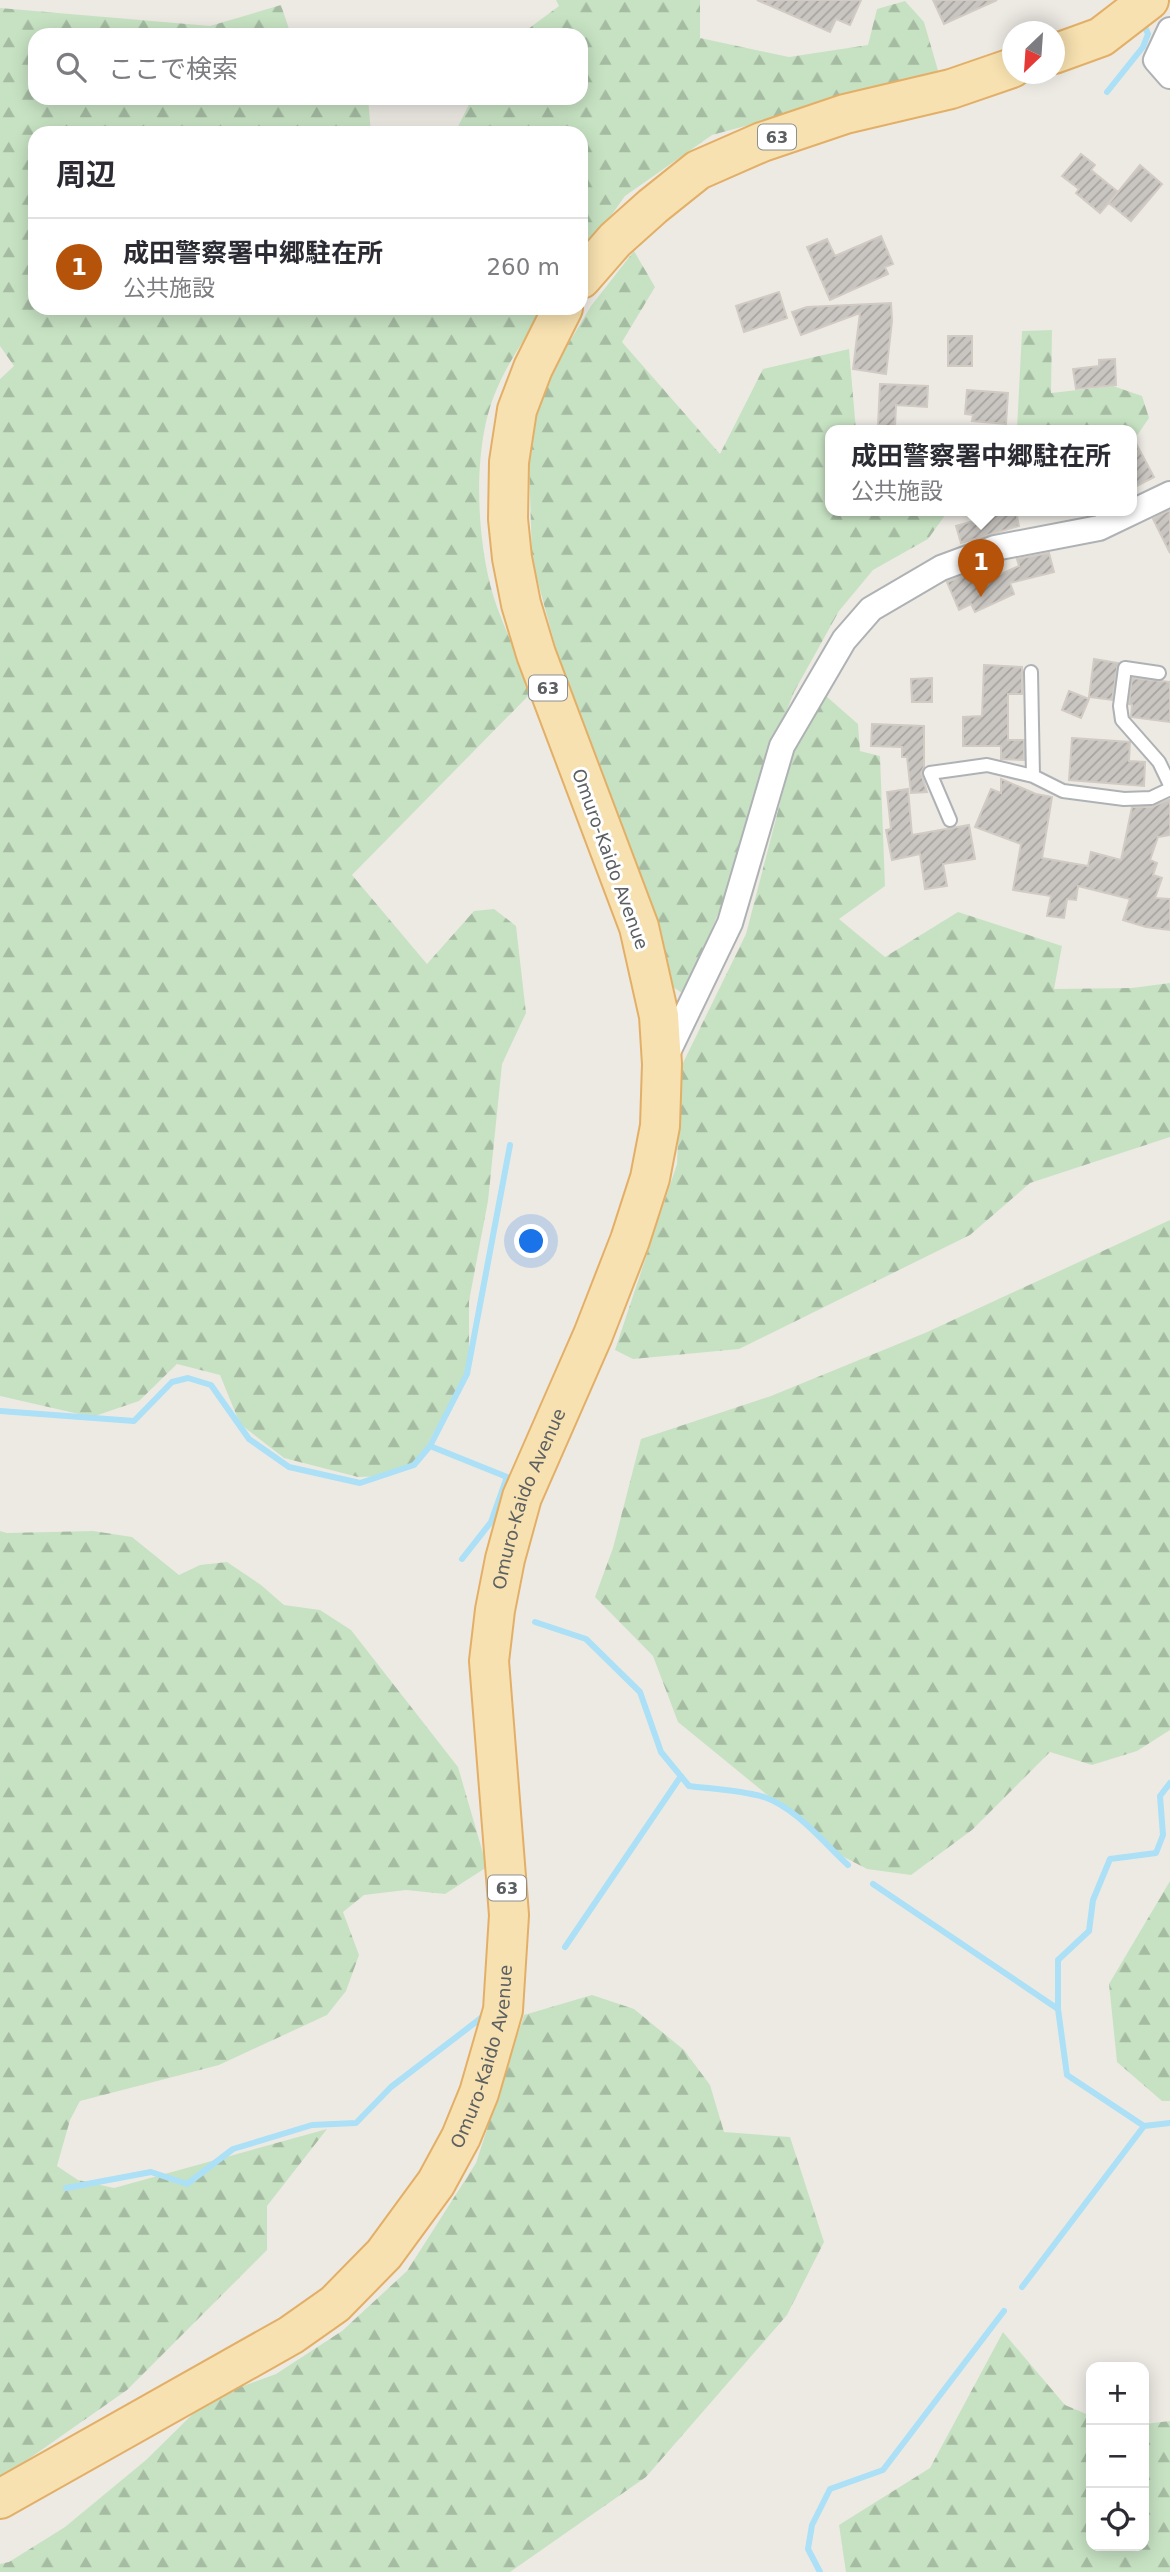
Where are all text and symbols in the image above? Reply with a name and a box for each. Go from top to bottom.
north arrow [1002,21,1065,84]
search box [28,28,588,105]
icon: search [52,48,90,86]
text: ここで検索 [108,54,238,84]
road number: 63 [758,125,796,150]
text: 周辺 [56,157,116,192]
text: 成田警察署中郷駐在所 [123,238,383,268]
text: 1 [71,254,87,280]
text: 260 m [486,254,560,280]
text: 公共施設 [123,275,215,301]
popup [825,425,1137,516]
text: 成田警察署中郷駐在所 [851,441,1111,471]
text: 公共施設 [851,478,943,504]
pin: 1 [958,539,1004,597]
road number: 63 [529,676,567,701]
street label: Omuro-Kaido Avenue [568,766,653,952]
your location [514,1224,548,1258]
street label: Omuro-Kaido Avenue [488,1405,570,1591]
road number: 63 [488,1876,526,1900]
street label: Omuro-Kaido Avenue [446,1964,516,2152]
map controls [1086,2362,1149,2551]
button: + [1086,2362,1149,2425]
button: − [1086,2425,1149,2488]
button: locate [1086,2488,1149,2551]

